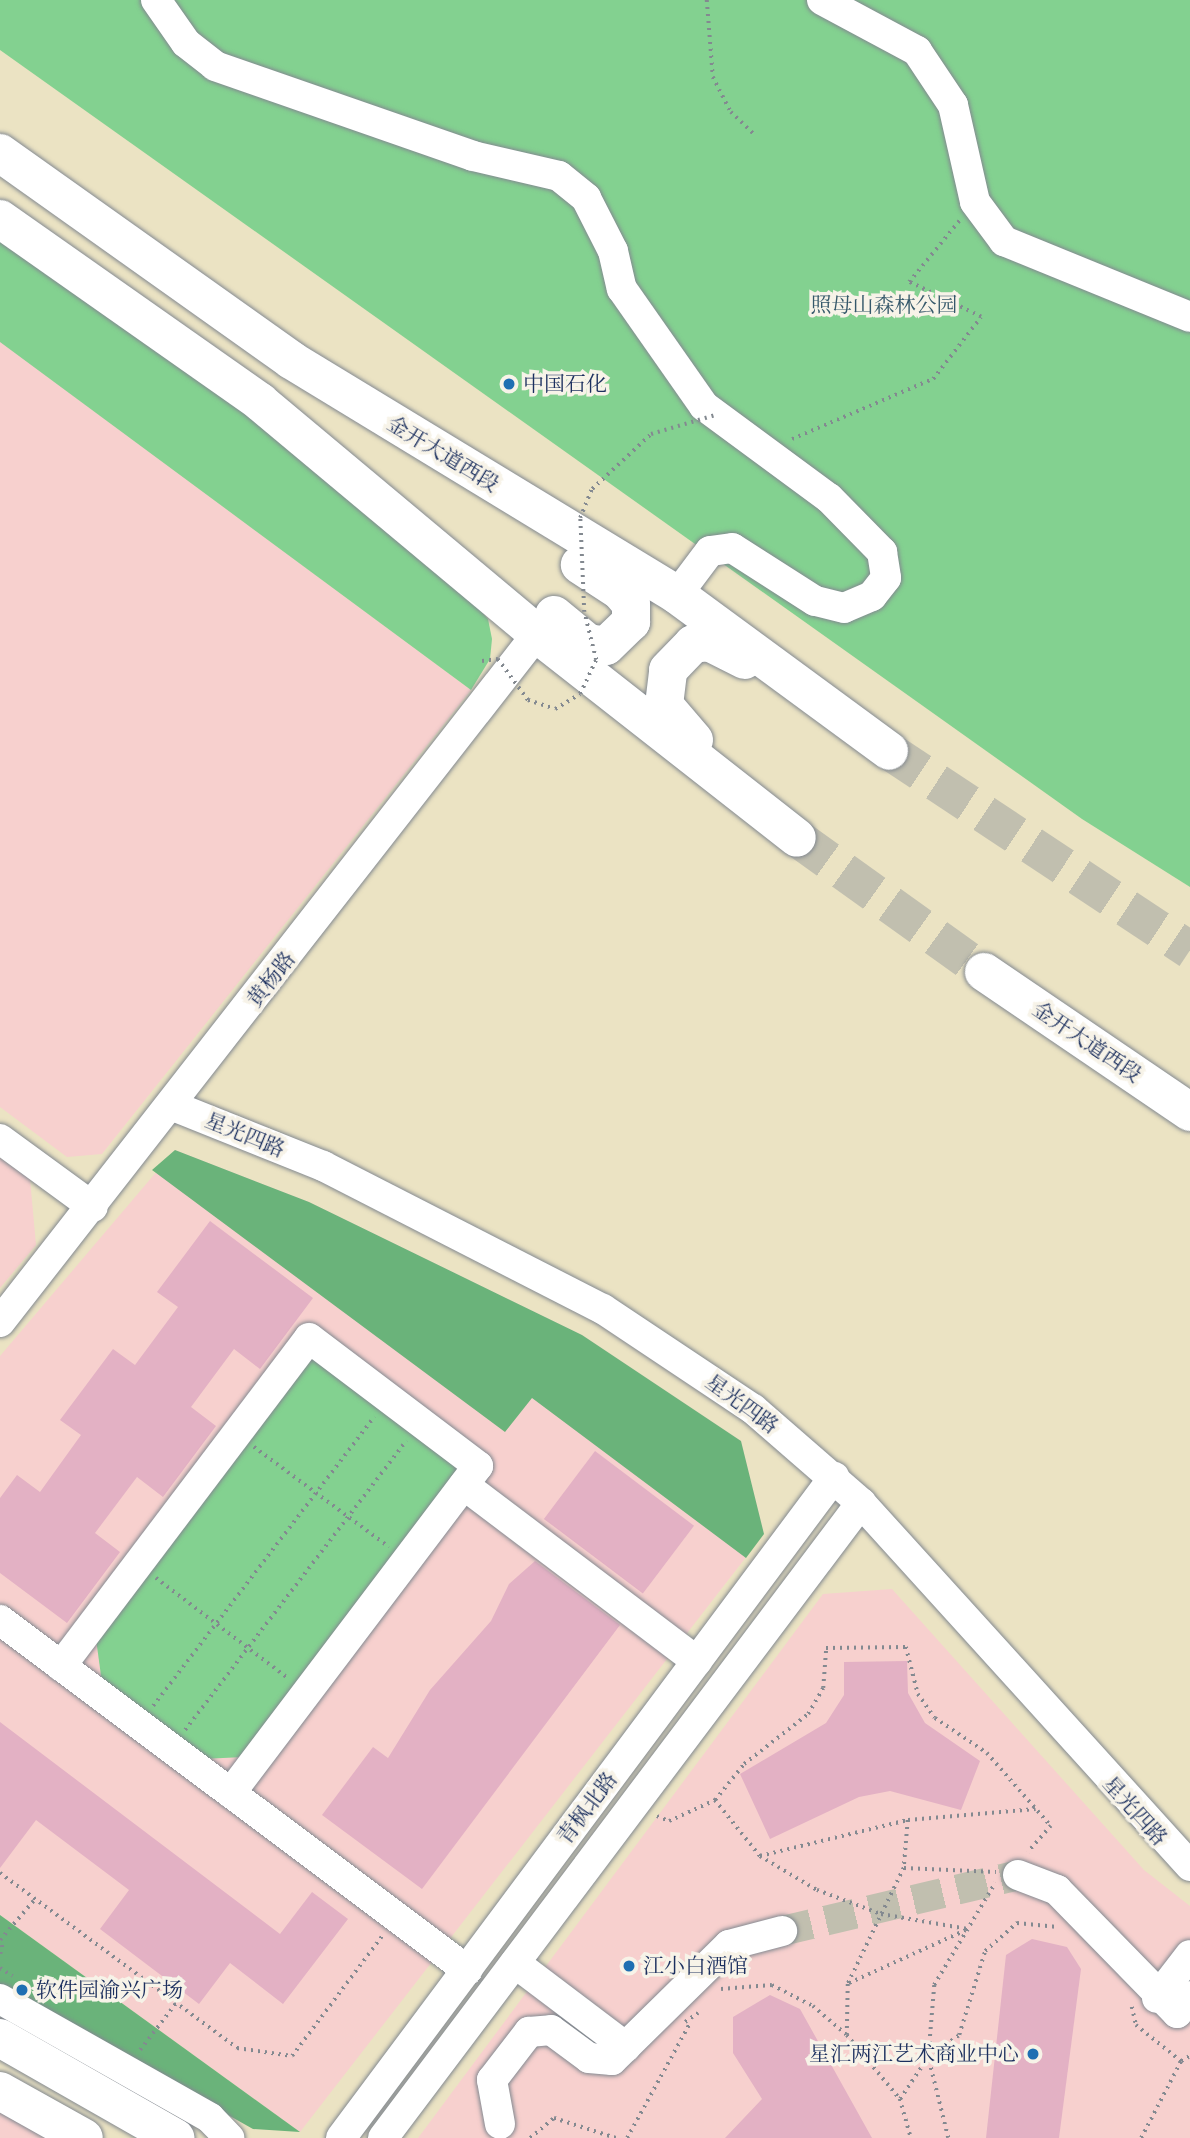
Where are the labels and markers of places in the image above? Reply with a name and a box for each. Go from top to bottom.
place label: 中国石化 [523,371,607,397]
marker: 中国石化 [501,376,517,392]
place label: 江小白酒馆 [643,1953,748,1979]
marker: 江小白酒馆 [621,1958,637,1974]
place label: 软件园渝兴广场 [36,1977,183,2003]
marker: 软件园渝兴广场 [14,1982,30,1998]
place label: 星汇两江艺术商业中心 [809,2041,1019,2067]
marker: 星汇两江艺术商业中心 [1025,2046,1041,2062]

